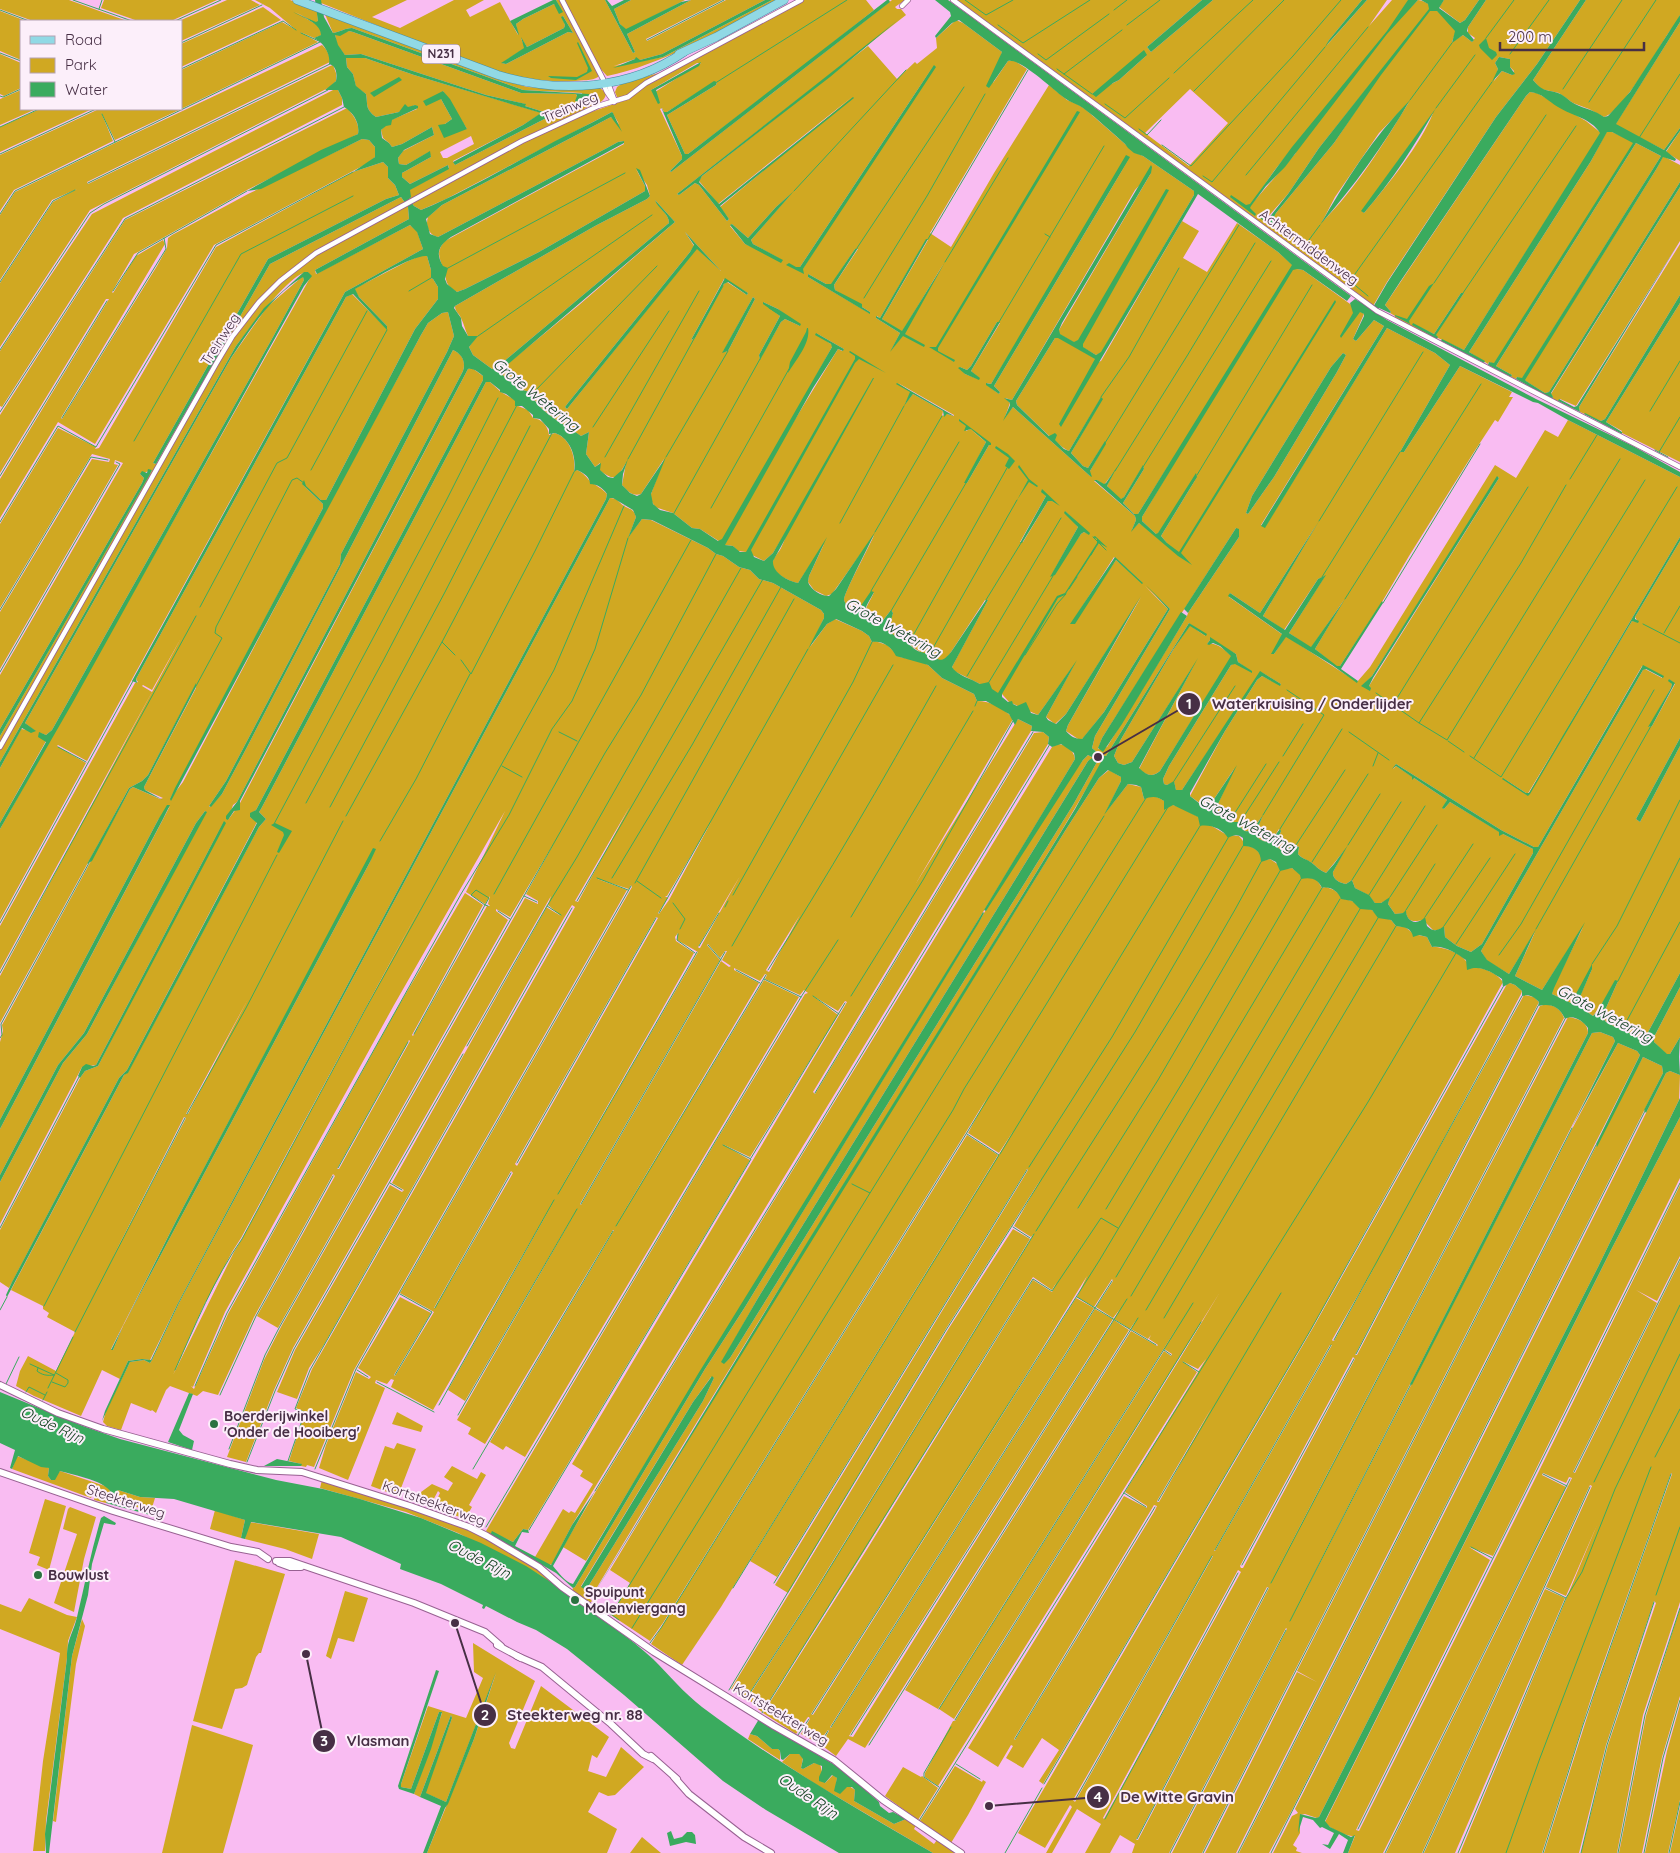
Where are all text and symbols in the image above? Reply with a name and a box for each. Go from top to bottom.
legend [20,20,182,110]
scale bar [1500,20,1644,52]
text: 200 m [1508,27,1552,46]
text: Road [65,30,102,49]
road number: N231 [422,44,460,64]
text: Park [65,55,97,74]
text: Water [65,80,108,99]
street label: Treinweg [539,87,601,127]
street label: Achtermiddenweg [1256,205,1362,289]
street label: Treinweg [196,309,244,369]
water label: Grote Wetering [489,354,585,436]
water label: Grote Wetering [842,594,946,662]
callout: Waterkruising / Onderlijder [1177,689,1422,719]
text: 1 [1186,694,1192,713]
text: Waterkruising / Onderlijder [1212,694,1413,713]
water label: Grote Wetering [1196,790,1300,858]
water label: Grote Wetering [1554,980,1658,1048]
water label: Oude Rijn [18,1402,87,1448]
place label: Boerderijwinkel 'Onder de Hooiberg' [224,1407,360,1441]
marker: Boerderijwinkel 'Onder de Hooiberg' [208,1418,220,1430]
street label: Kortsteekterweg [380,1476,488,1530]
street label: Steekterweg [84,1480,168,1522]
water label: Oude Rijn [445,1535,514,1583]
place label: Bouwlust [48,1566,110,1584]
marker: Bouwlust [32,1569,44,1581]
place label: Spuipunt Molenviergang [585,1583,686,1617]
marker: Spuipunt Molenviergang [569,1594,581,1606]
street label: Kortsteekterweg [730,1678,832,1750]
callout: Steekterweg nr. 88 [473,1700,653,1730]
text: 2 [481,1705,489,1724]
text: Steekterweg nr. 88 [507,1705,643,1724]
callout: Vlasman [311,1726,419,1756]
text: 3 [320,1731,328,1750]
text: Vlasman [346,1731,410,1750]
water label: Oude Rijn [775,1769,842,1823]
callout: De Witte Gravin [1085,1782,1244,1812]
text: 4 [1094,1787,1103,1806]
text: De Witte Gravin [1120,1787,1234,1806]

